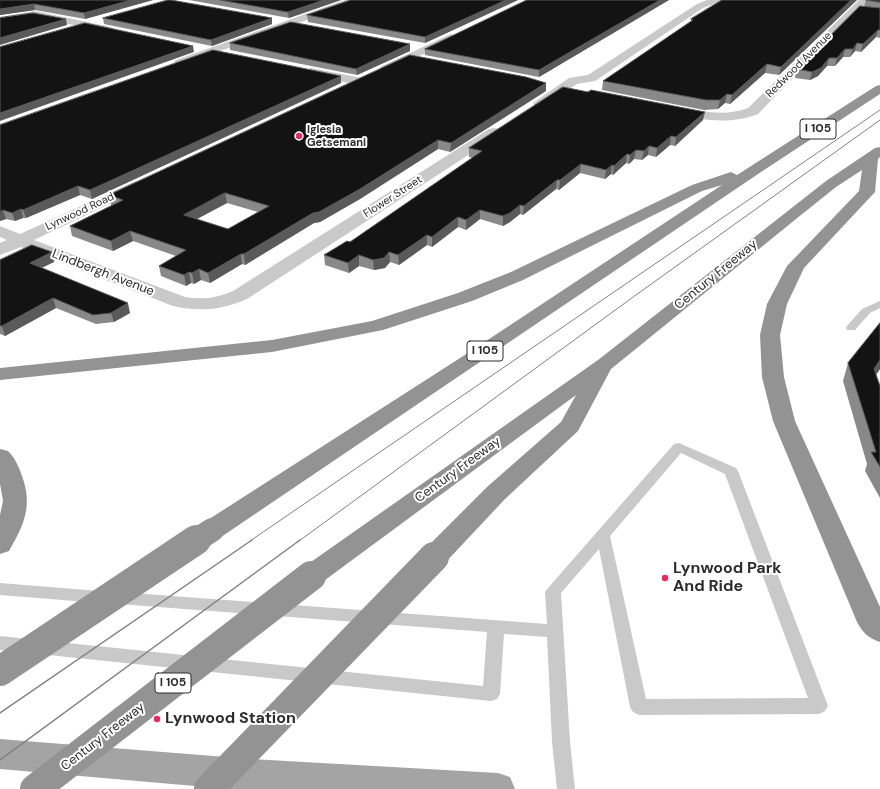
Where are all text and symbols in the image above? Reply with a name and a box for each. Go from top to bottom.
street label: Redwood Avenue [763,29,835,101]
road number: I 105 [800,119,836,139]
place label: Iglesia Getsemani [307,123,366,149]
marker: Iglesia Getsemani [294,131,304,141]
street label: Flower Street [361,173,425,221]
street label: Lynwood Road [44,190,116,234]
street label: Century Freeway [671,237,761,313]
street label: Lindbergh Avenue [50,246,156,300]
road number: I 105 [467,341,503,361]
street label: Century Freeway [412,434,504,506]
place label: Lynwood Park And Ride [673,559,781,597]
marker: Lynwood Park And Ride [660,573,670,583]
road number: I 105 [155,673,191,693]
street label: Century Freeway [58,699,148,775]
place label: Lynwood Station [165,709,296,729]
marker: Lynwood Station [152,714,162,724]

